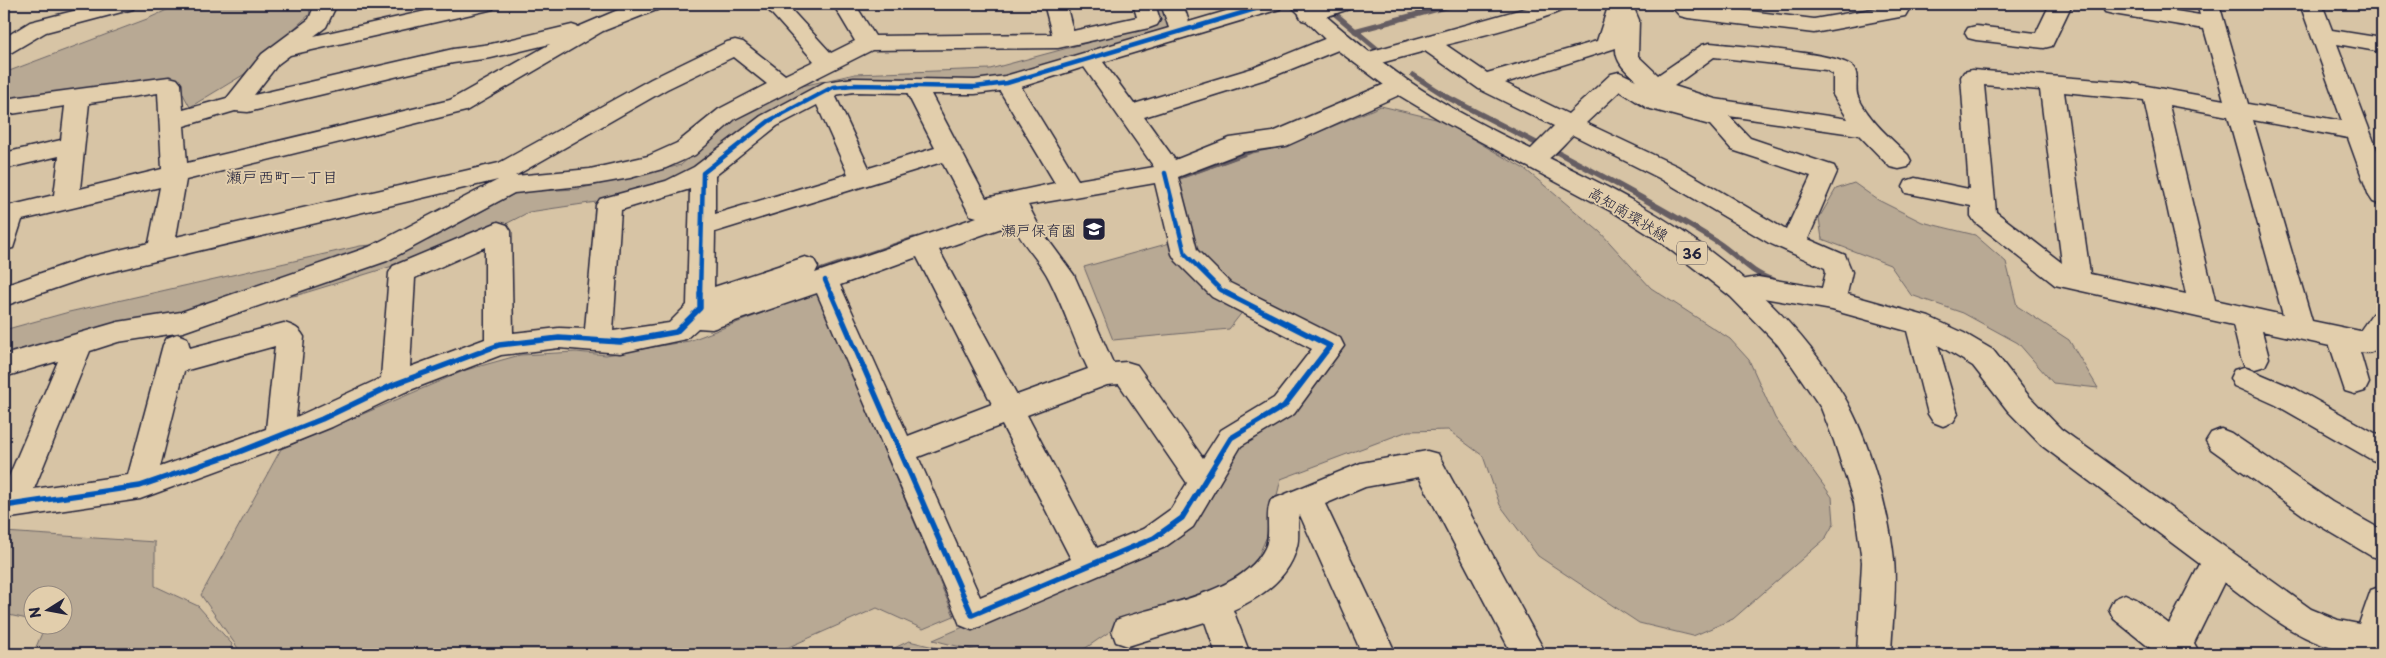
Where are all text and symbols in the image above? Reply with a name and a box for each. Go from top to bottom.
district label: 瀬戸西町一丁目 [226,164,338,188]
street label: 高知南環状線 [1584,180,1674,246]
school or university icon: 瀬戸保育園 [1081,216,1107,242]
place label: 瀬戸保育園 [1001,218,1076,241]
road number: 36 [1677,242,1707,264]
north arrow [22,586,72,636]
text: N [23,605,46,620]

